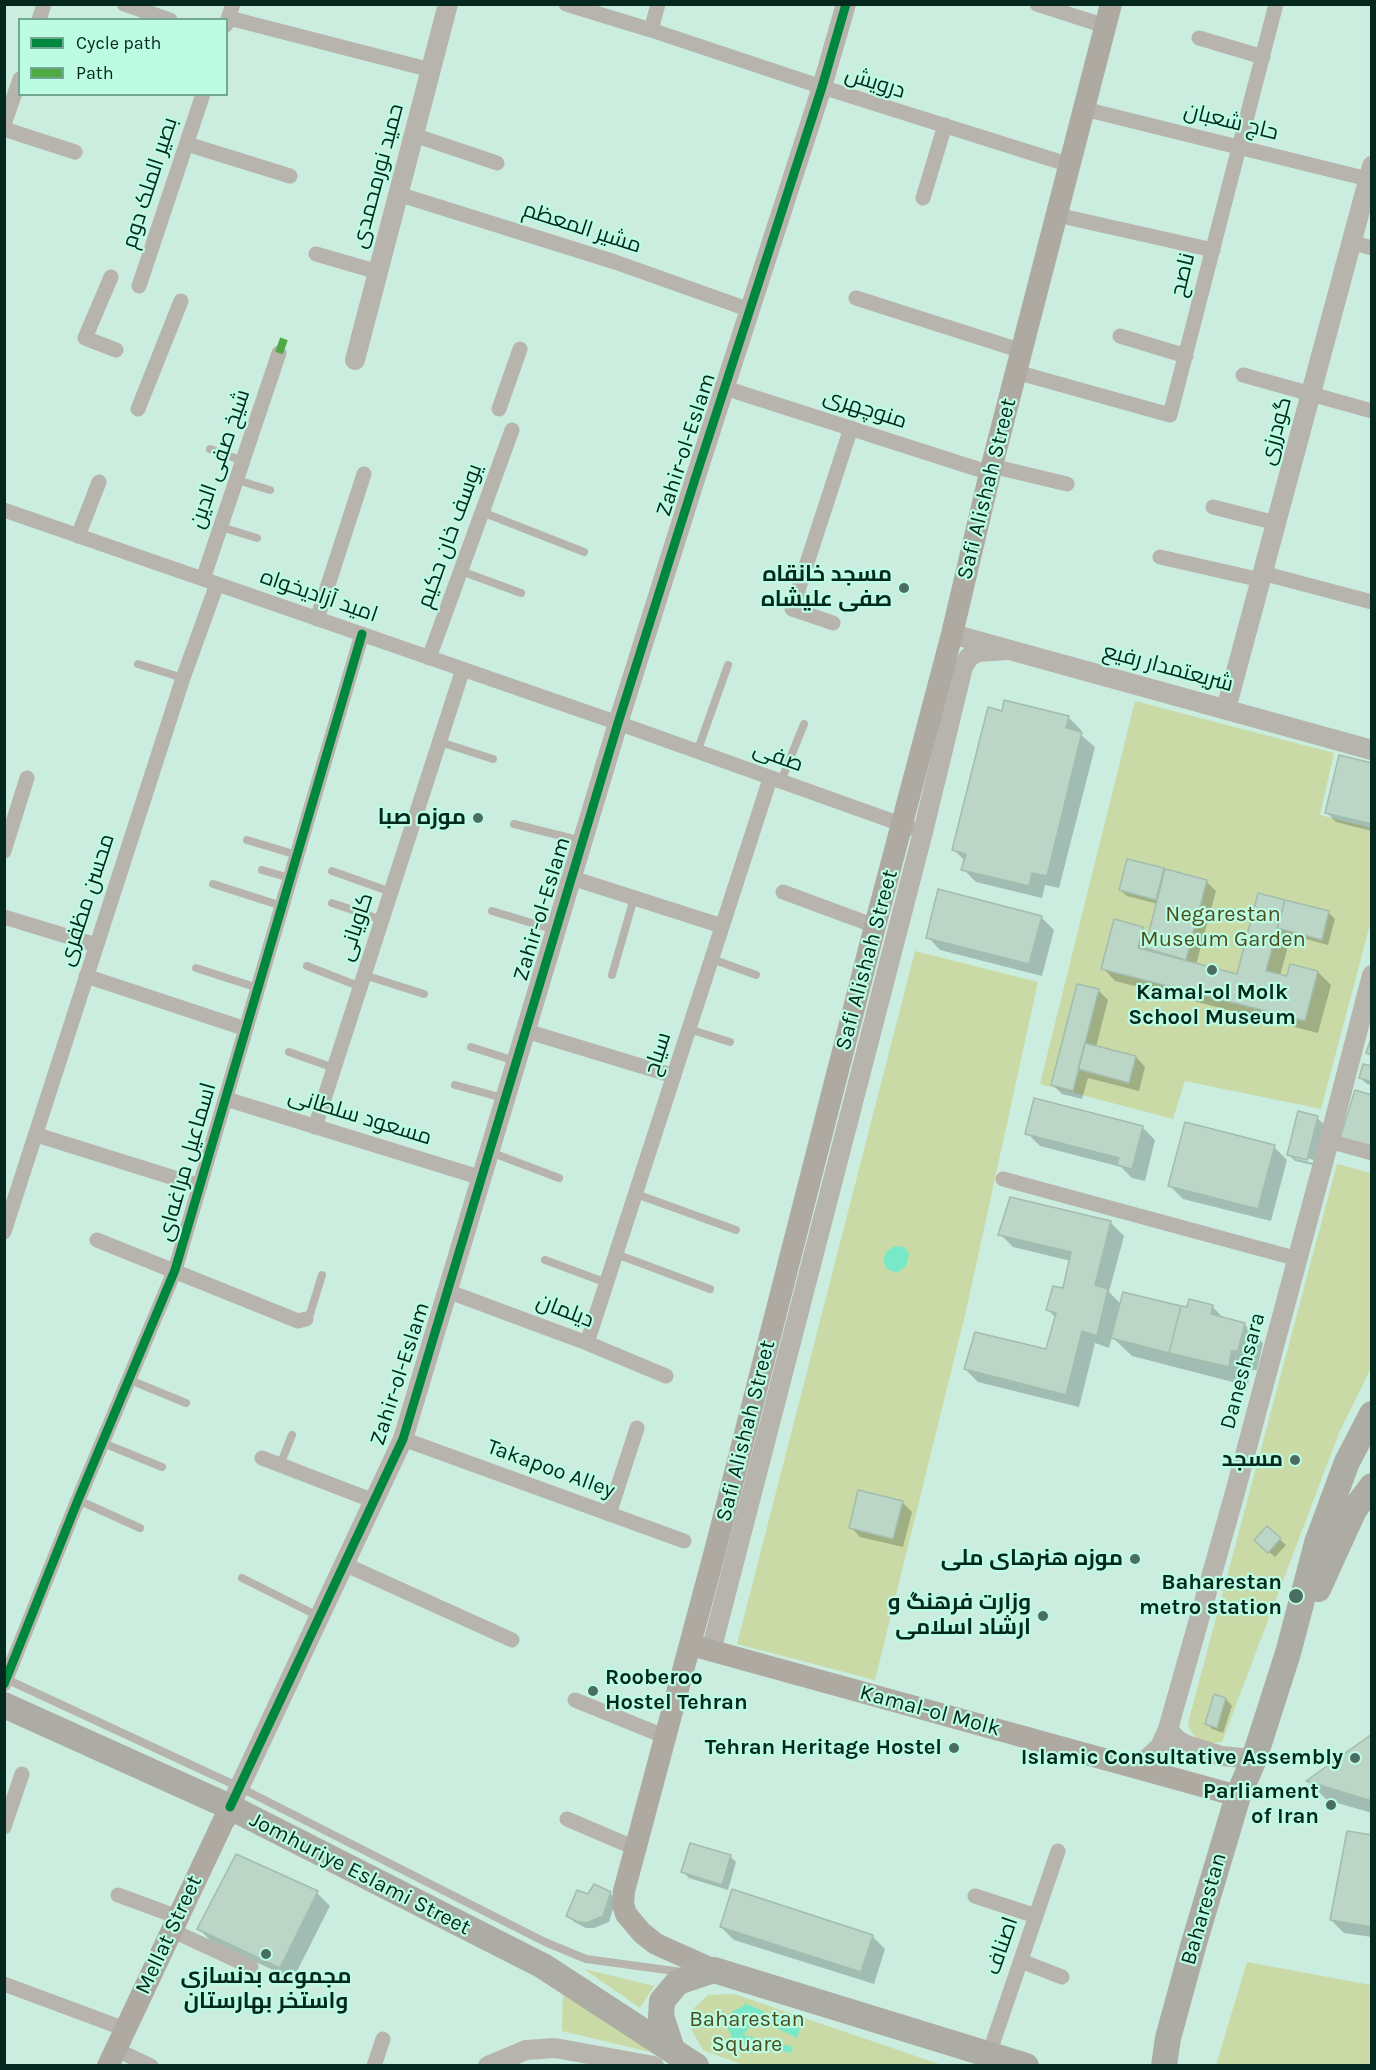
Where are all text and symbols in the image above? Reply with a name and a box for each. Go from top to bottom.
legend [18,18,228,96]
text: Cycle path [76,32,161,54]
street label: درویش [842,61,908,105]
text: Path [76,62,114,84]
street label: حاج شعبان [1181,98,1281,146]
street label: حمید نورمحمدی [346,101,410,251]
street label: بصیر الملک دوم [116,114,184,252]
street label: مشیر المعظم [519,196,645,260]
street label: ناصح [1165,250,1201,300]
street label: Zahir-ol-Eslam [650,370,722,520]
street label: منوچهری [820,383,910,435]
street label: شیخ صفی الدین [184,386,256,532]
street label: گودرزی [1254,394,1298,468]
street label: Safi Alishah Street [952,396,1022,582]
street label: یوسف خان حکیم [412,460,488,612]
place label: مسجد خانقاه صفی علیشاه [761,562,892,614]
street label: امید آزادیخواه [257,564,381,628]
marker: مسجد خانقاه صفی علیشاه [897,581,911,595]
street label: شریعتمدار رفیع [1100,638,1236,698]
street label: صفی [749,736,807,778]
place label: موزه صبا [378,805,466,831]
marker: موزه صبا [471,811,485,825]
street label: محسن مظفری [53,831,121,969]
street label: Zahir-ol-Eslam [508,834,576,984]
street label: Safi Alishah Street [830,867,904,1053]
street label: کاویانی [333,890,379,964]
park label: Negarestan Museum Garden [1140,902,1306,954]
marker: Kamal-ol Molk School Museum [1205,963,1219,977]
place label: Kamal-ol Molk School Museum [1128,980,1296,1032]
street label: سیاح [639,1029,677,1079]
street label: اسماعیل مراغه‌ای [152,1080,222,1244]
street label: مسعود سلطانی [285,1083,435,1151]
street label: دیلمان [533,1288,597,1334]
street label: Zahir-ol-Eslam [364,1299,436,1449]
street label: Daneshsara [1215,1310,1271,1432]
street label: Safi Alishah Street [711,1338,781,1524]
street label: Takapoo Alley [483,1434,619,1504]
place label: مسجد [1222,1447,1283,1473]
marker: مسجد [1288,1453,1302,1467]
place label: موزه هنرهای ملی [941,1546,1123,1572]
marker: موزه هنرهای ملی [1128,1552,1142,1566]
place label: Baharestan metro station [1139,1570,1282,1622]
marker: Baharestan metro station [1287,1587,1305,1605]
place label: وزارت فرهنگ و ارشاد اسلامی [888,1590,1031,1642]
marker: وزارت فرهنگ و ارشاد اسلامی [1036,1609,1050,1623]
place label: Rooberoo Hostel Tehran [605,1665,748,1717]
street label: Kamal-ol Molk [857,1680,1003,1742]
marker: Rooberoo Hostel Tehran [586,1684,600,1698]
place label: Tehran Heritage Hostel [705,1735,942,1761]
marker: Tehran Heritage Hostel [947,1741,961,1755]
place label: Islamic Consultative Assembly [1021,1745,1343,1771]
marker: Islamic Consultative Assembly [1348,1751,1362,1765]
place label: Parliament of Iran [1203,1779,1319,1831]
marker: Parliament of Iran [1324,1798,1338,1812]
street label: Jomhuriye Eslami Street [245,1807,475,1941]
street label: Baharestan [1175,1850,1233,1968]
street label: Mellat Street [130,1871,208,1999]
street label: اصناف [980,1914,1024,1978]
marker: مجموعه بدنسازی واستخر بهارستان [259,1947,273,1961]
place label: مجموعه بدنسازی واستخر بهارستان [180,1964,352,2016]
park label: Baharestan Square [689,2007,805,2058]

